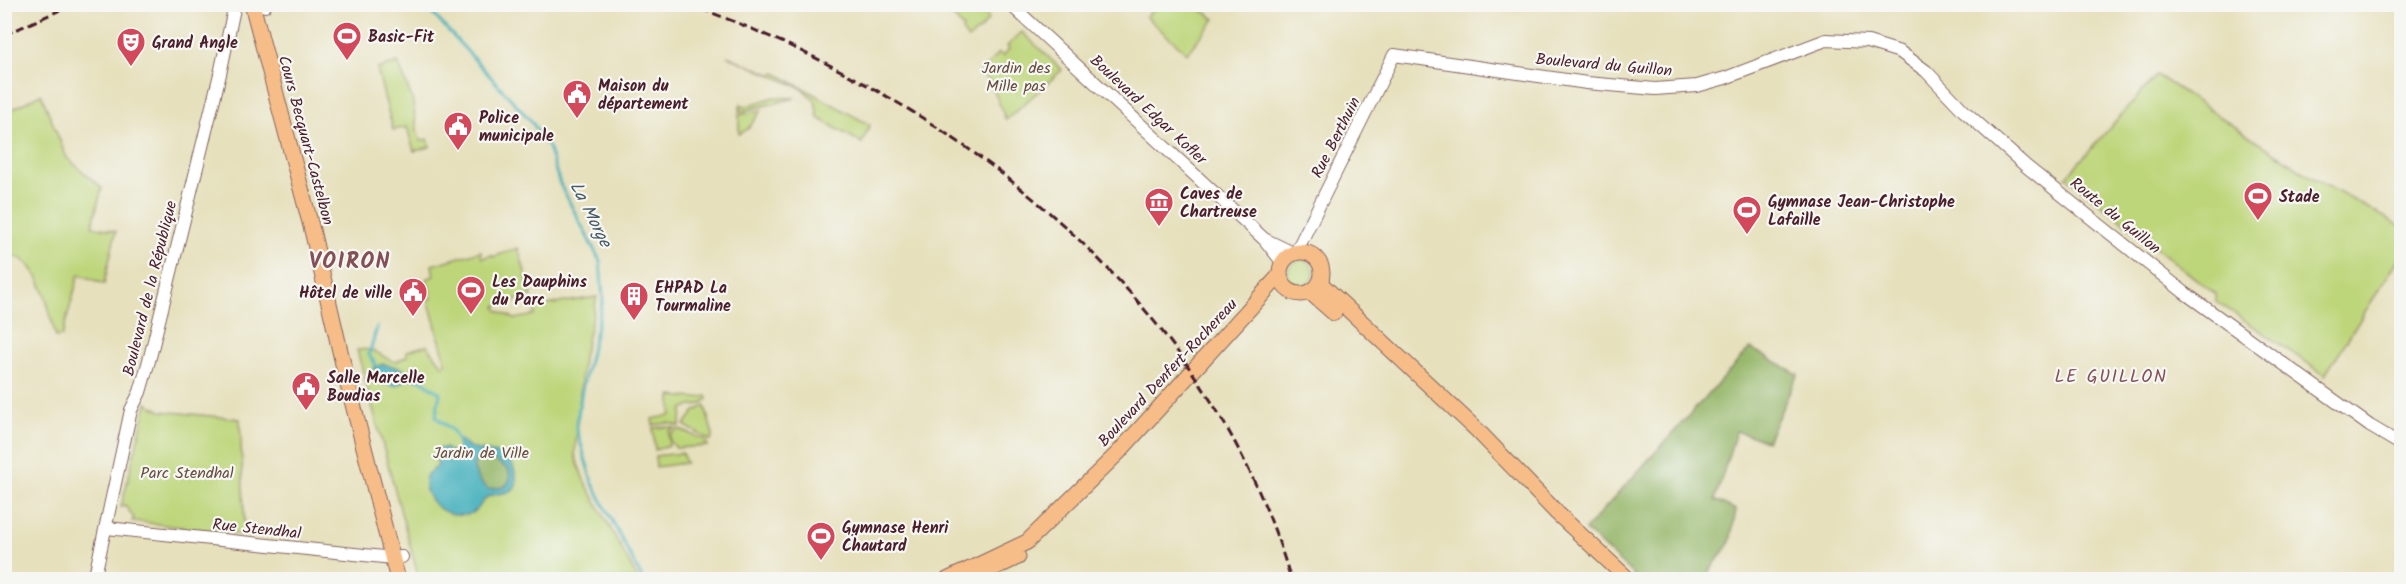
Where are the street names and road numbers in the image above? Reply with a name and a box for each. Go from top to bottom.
street label: Boulevard du Guillon [1534,47,1673,84]
street label: Boulevard Edgar Kofler [1084,49,1213,172]
street label: Cours Becquart-Castelbon [271,53,340,228]
street label: Rue Berthuin [1305,93,1367,183]
street label: Route du Guillon [2064,171,2166,261]
street label: Boulevard de la République [117,198,184,379]
street label: Boulevard Denfert-Rochereau [1092,293,1244,453]
street label: Rue Stendhal [211,512,303,547]

